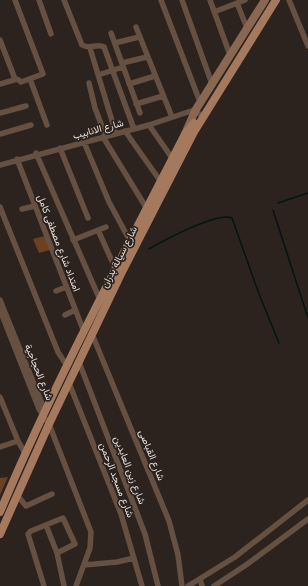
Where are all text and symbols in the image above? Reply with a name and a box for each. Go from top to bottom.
street label: شارع الانابيب [71,117,125,142]
street label: امتداد شارع مصطفى كامل [35,193,83,293]
street label: شارع سيالة بدران [99,224,140,290]
street label: شارع الحجاجية [22,342,55,402]
street label: شارع القباصى [136,428,167,482]
street label: شارع زين العابدين [111,435,148,506]
street label: شارع مسجد الرحمن [97,441,136,519]

